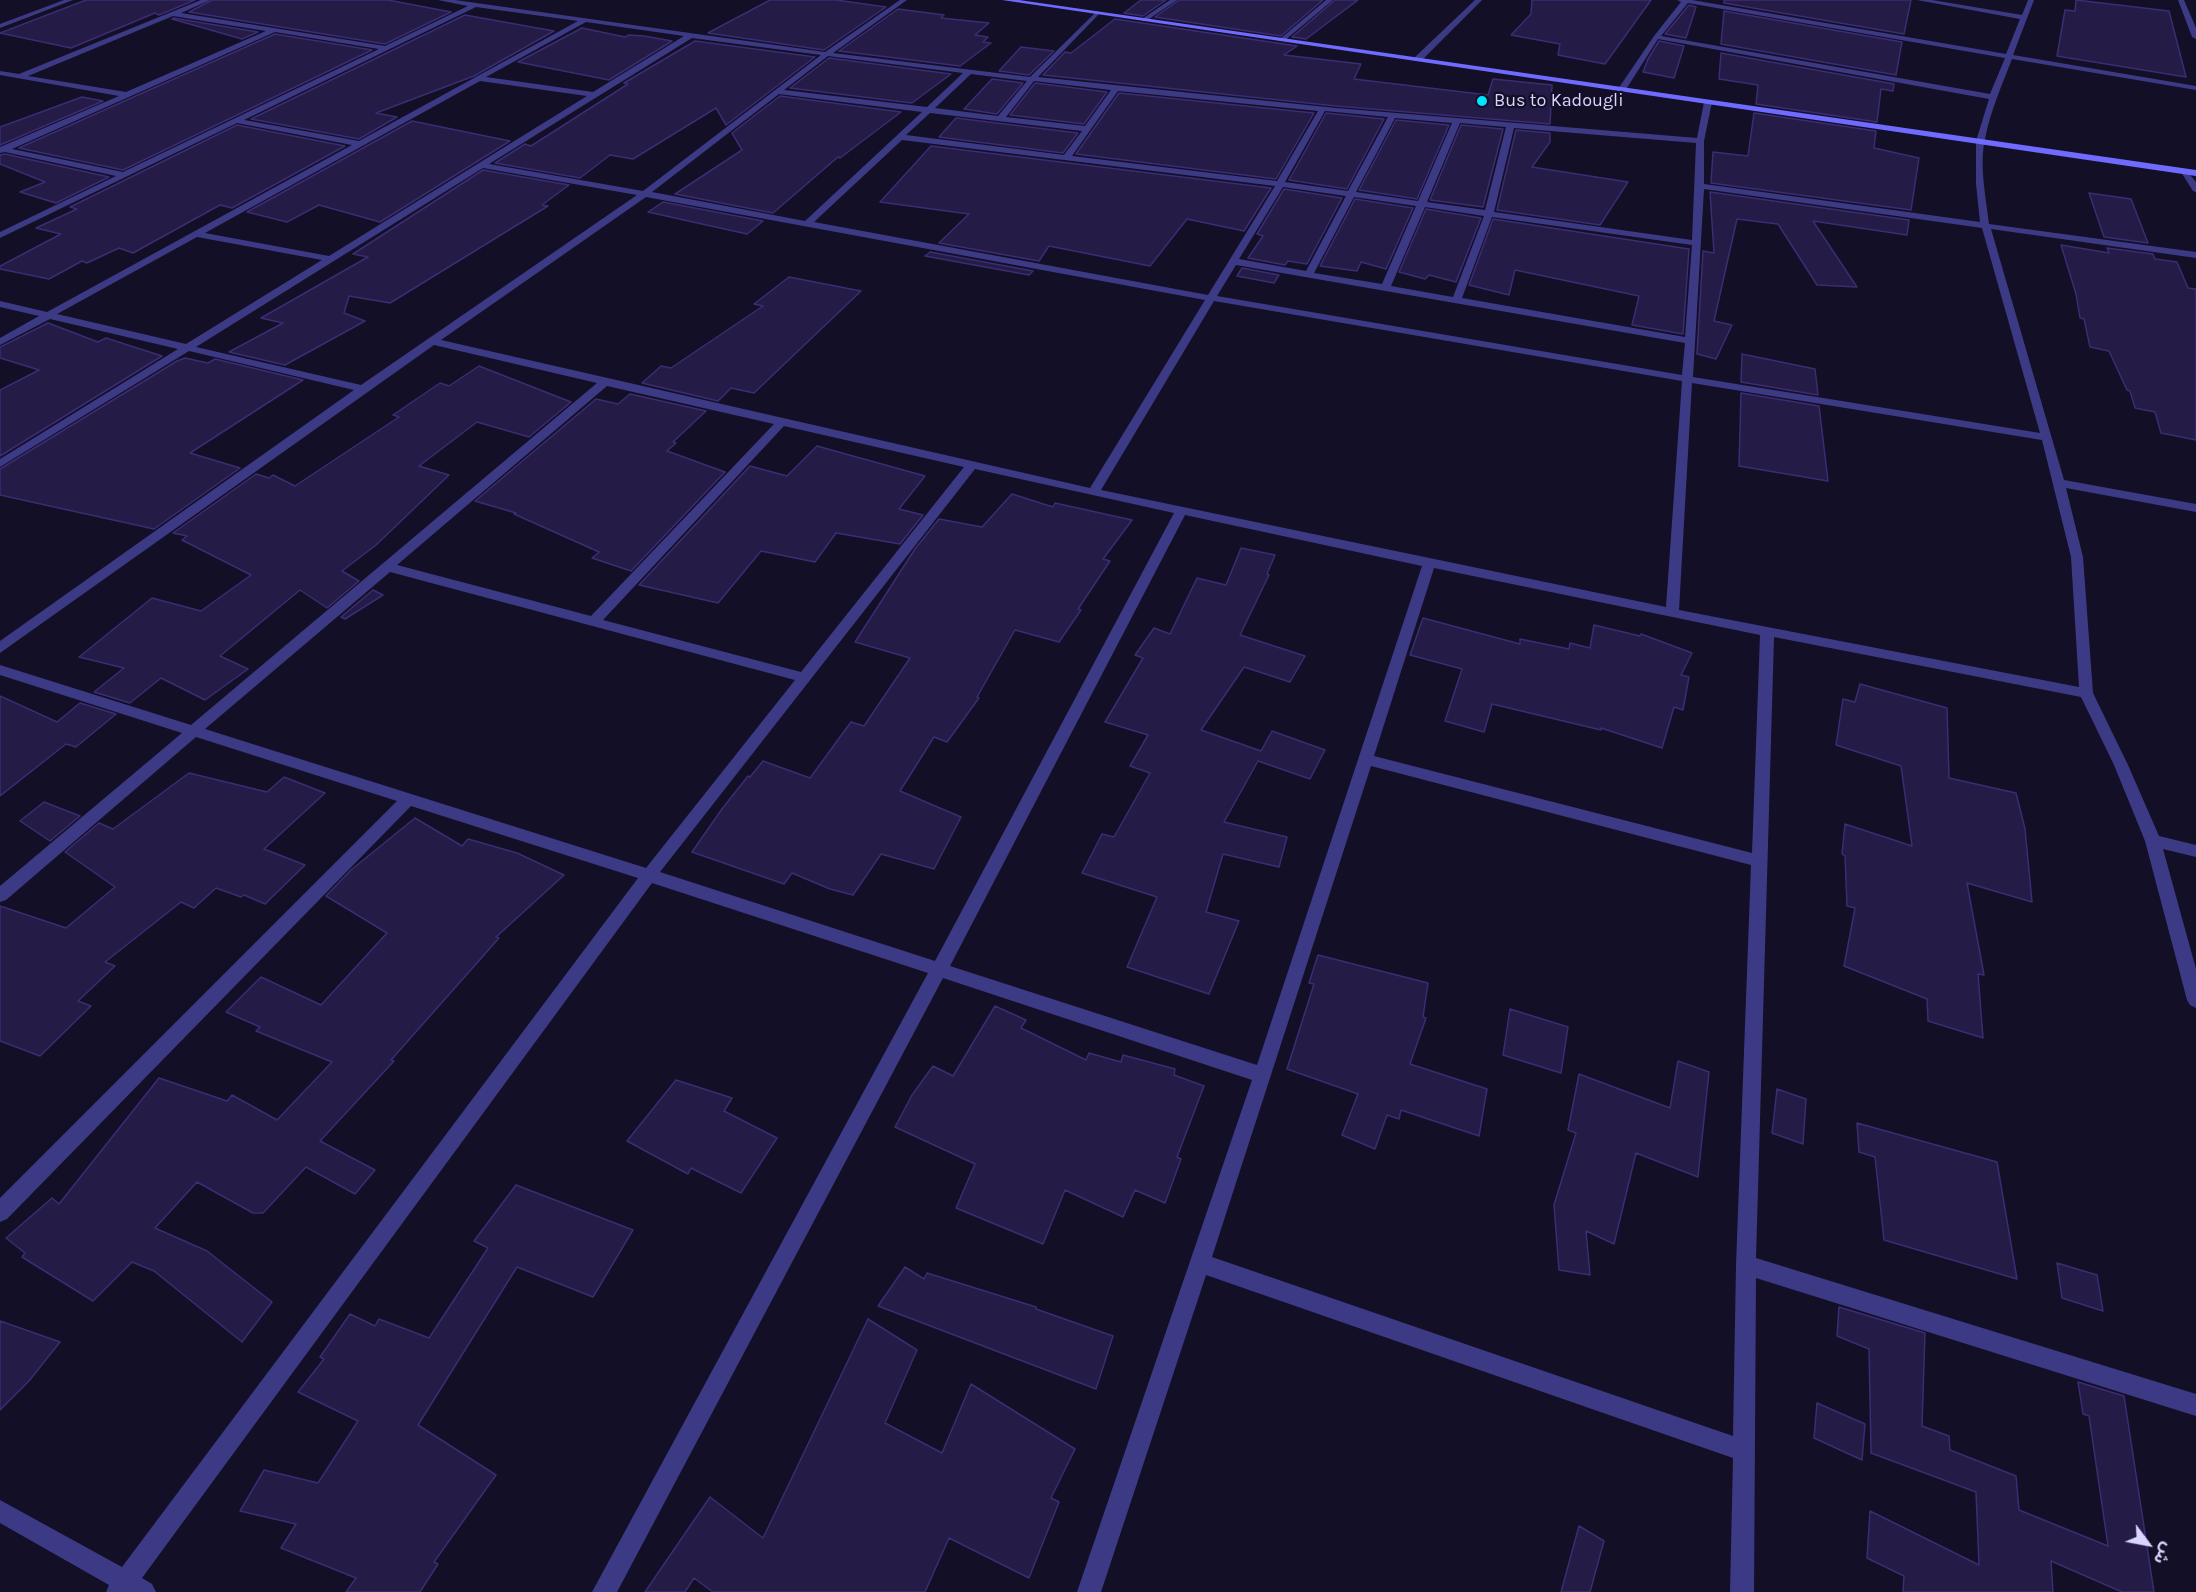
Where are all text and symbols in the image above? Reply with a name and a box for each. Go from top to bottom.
place label: Bus to Kadougli [1494,90,1624,112]
marker: Bus to Kadougli [1475,94,1489,108]
north arrow [2118,1514,2178,1574]
text: ش [2150,1539,2178,1568]

